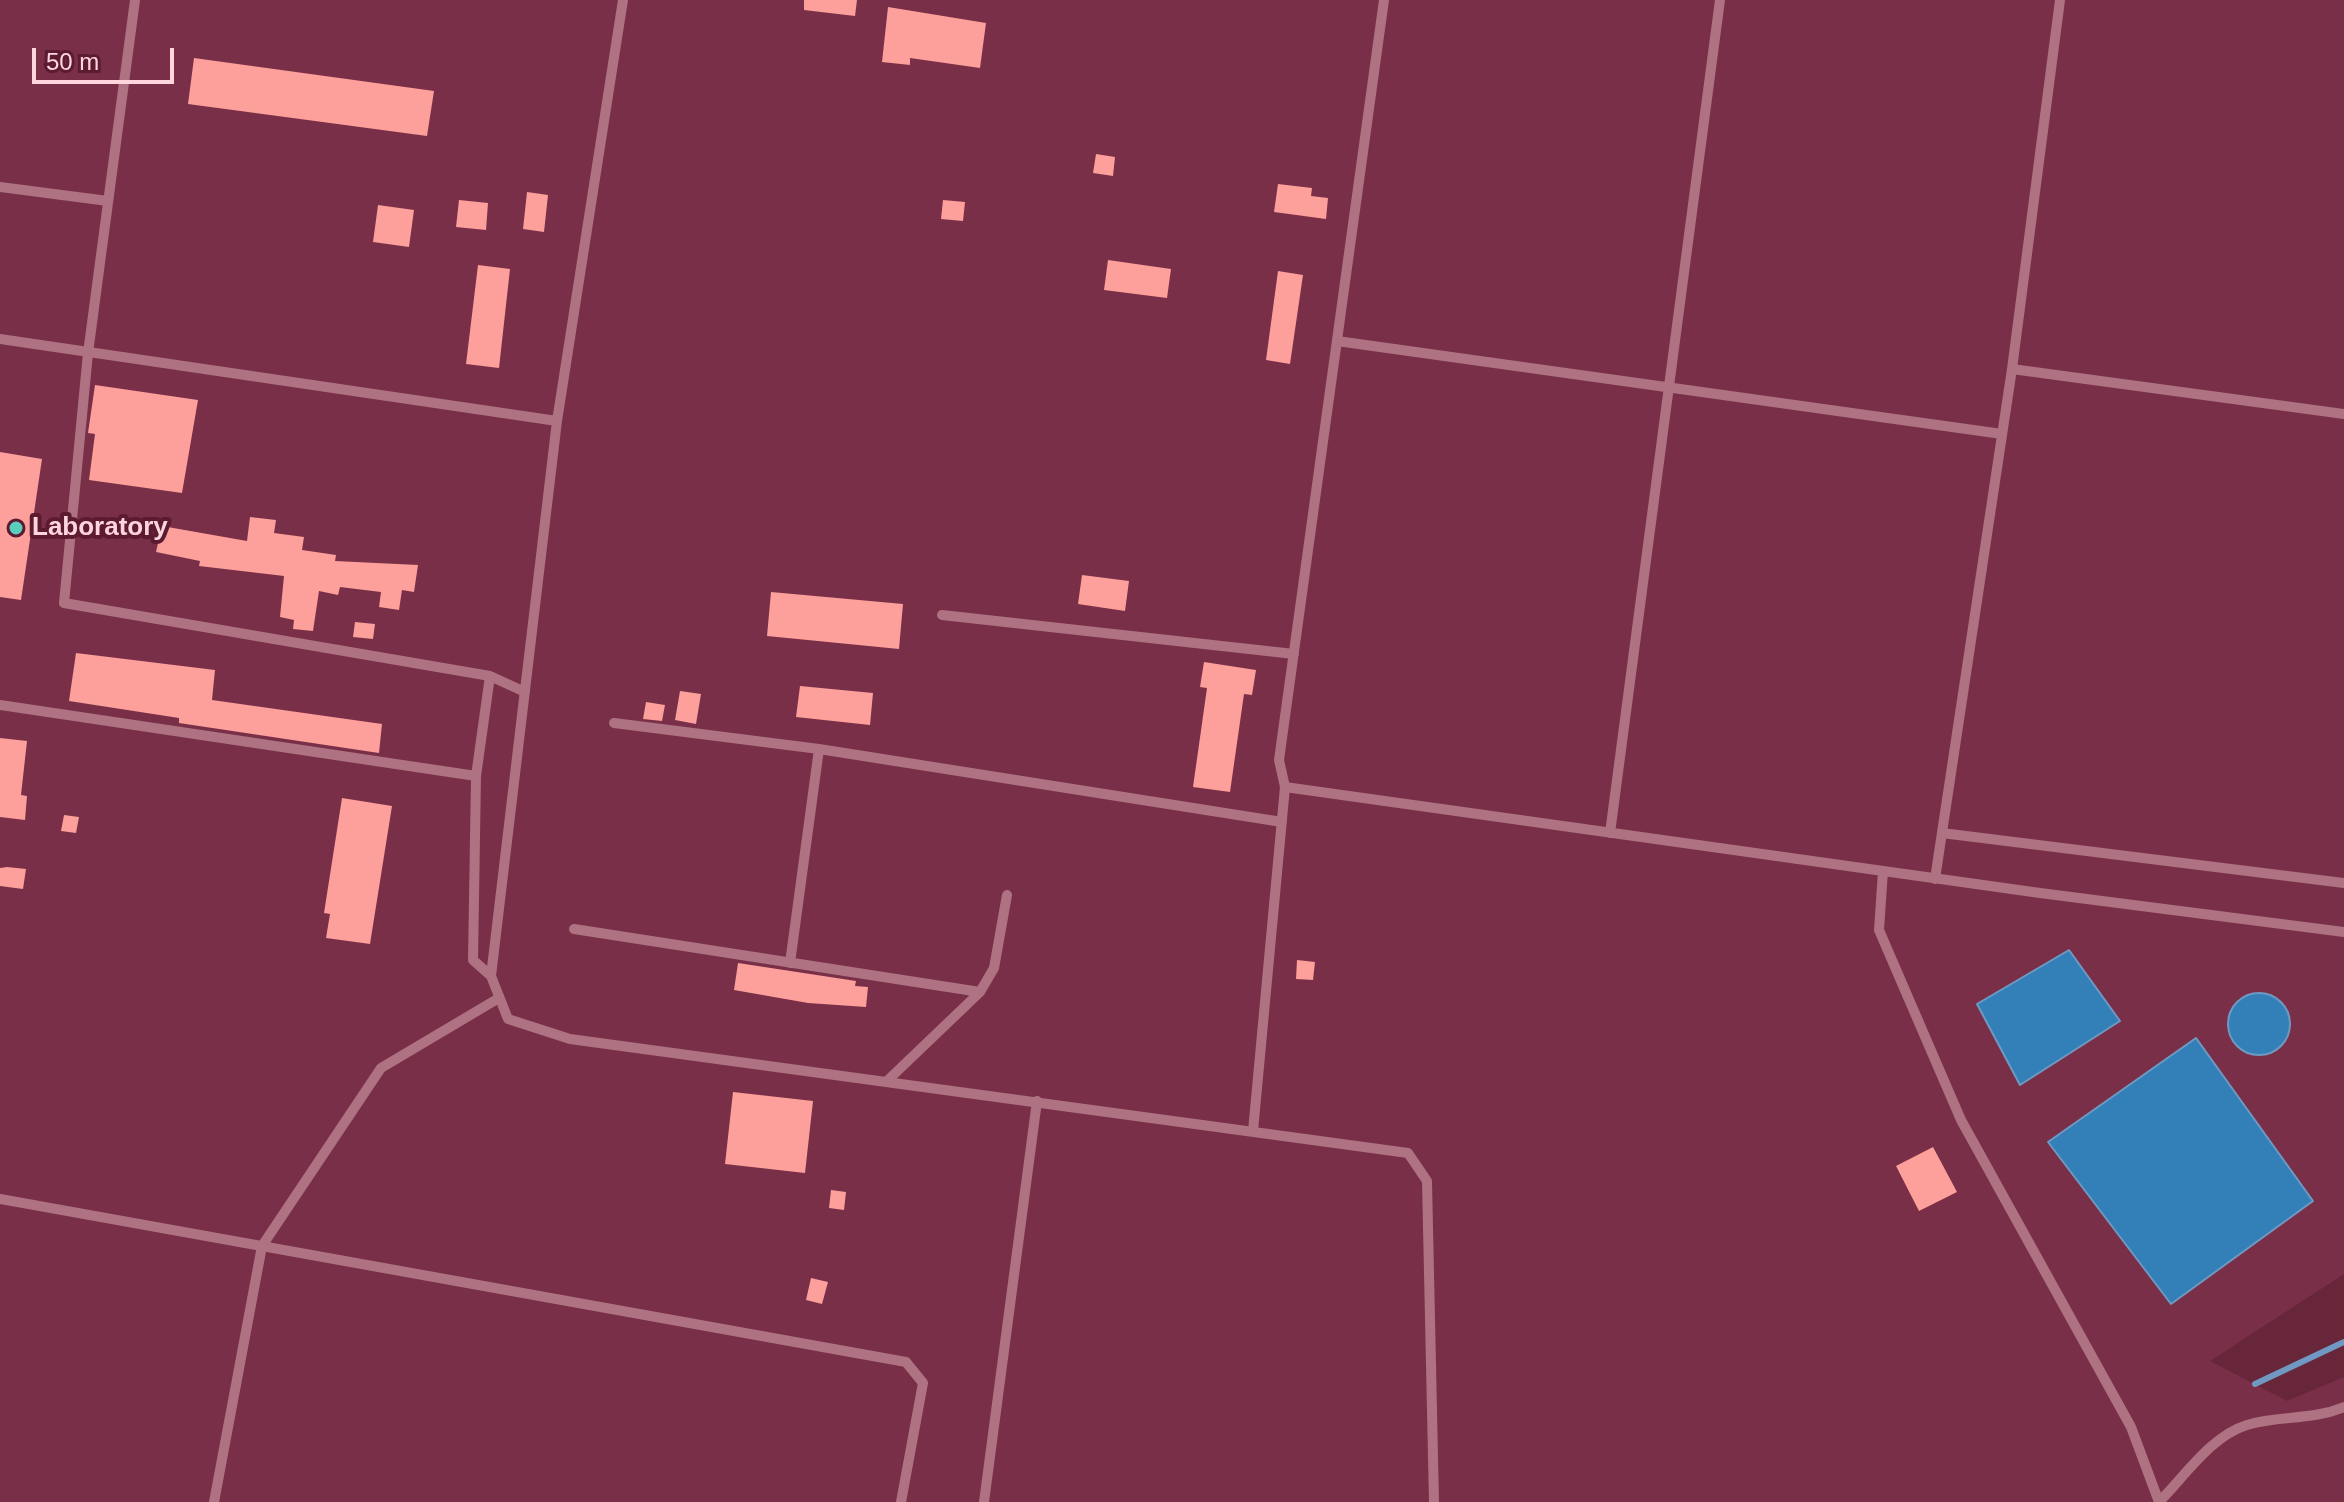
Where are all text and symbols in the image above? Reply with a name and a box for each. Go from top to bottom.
scale bar [36,32,178,82]
text: 50 m [46,48,99,75]
place label: Laboratory [32,512,168,544]
marker: Laboratory [7,519,25,537]

